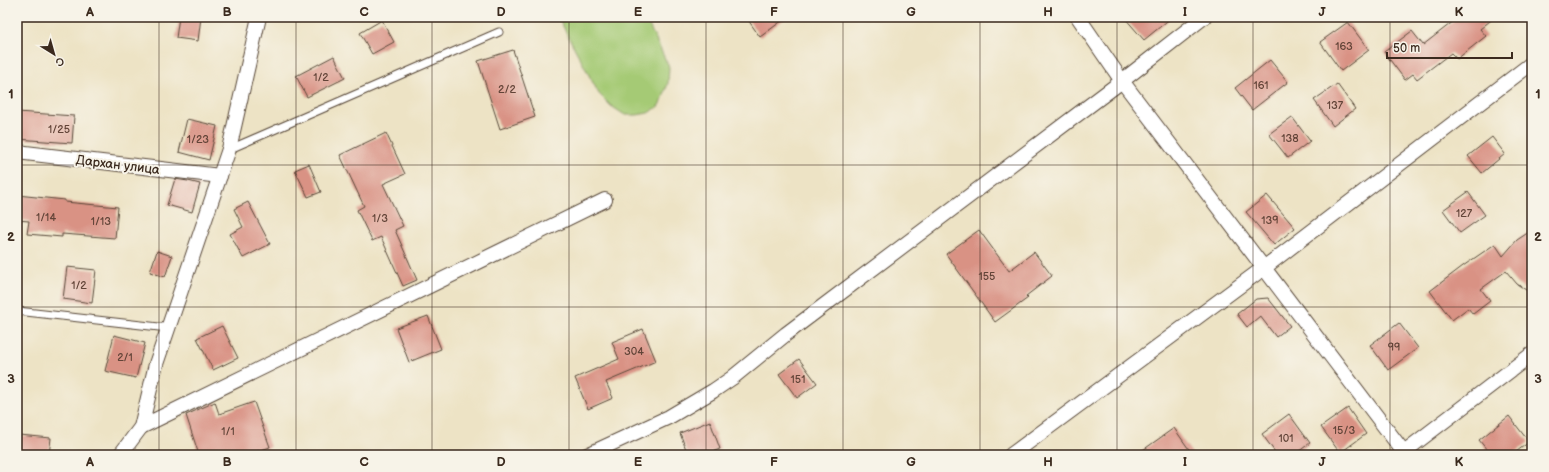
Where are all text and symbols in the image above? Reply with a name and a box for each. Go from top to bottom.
text: A [85,4,94,20]
text: B [222,4,232,20]
text: C [359,4,369,20]
text: D [496,4,506,20]
text: E [634,4,643,20]
text: F [770,4,778,20]
text: G [906,4,916,20]
text: H [1043,4,1053,20]
text: I [1183,4,1187,20]
text: J [1318,4,1326,20]
text: K [1455,4,1464,20]
north arrow [34,34,74,74]
scale bar [1387,34,1512,60]
house number: 163 [1335,40,1353,53]
text: 50 m [1393,41,1420,56]
text: С [52,54,67,69]
house number: 1/2 [313,71,329,84]
house number: 161 [1253,79,1269,92]
house number: 2/2 [498,83,516,96]
text: 1 [8,86,14,102]
text: 1 [1535,86,1541,102]
house number: 137 [1327,99,1344,112]
house number: 1/25 [48,123,70,136]
house number: 138 [1281,132,1299,145]
house number: 1/23 [187,133,209,146]
street label: Дархан улица [75,152,161,178]
house number: 127 [1456,207,1473,220]
house number: 1/14 [36,211,56,224]
house number: 1/3 [372,212,388,225]
house number: 139 [1261,214,1279,227]
house number: 1/13 [91,215,111,228]
text: 2 [7,229,15,245]
text: 2 [1534,229,1542,245]
house number: 155 [979,270,995,283]
house number: 1/2 [71,279,87,292]
house number: 99 [1388,341,1400,354]
house number: 304 [624,345,644,358]
house number: 2/1 [117,351,133,364]
text: 3 [7,371,15,387]
text: 3 [1534,371,1542,387]
house number: 151 [791,373,805,386]
house number: 15/3 [1333,424,1355,437]
house number: 1/1 [221,425,235,438]
house number: 101 [1279,432,1293,445]
text: A [85,454,94,470]
text: B [222,454,232,470]
text: C [359,454,369,470]
text: D [496,454,506,470]
text: E [634,454,643,470]
text: F [770,454,778,470]
text: G [906,454,916,470]
text: H [1043,454,1053,470]
text: I [1183,454,1187,470]
text: J [1318,454,1326,470]
text: K [1455,454,1464,470]

